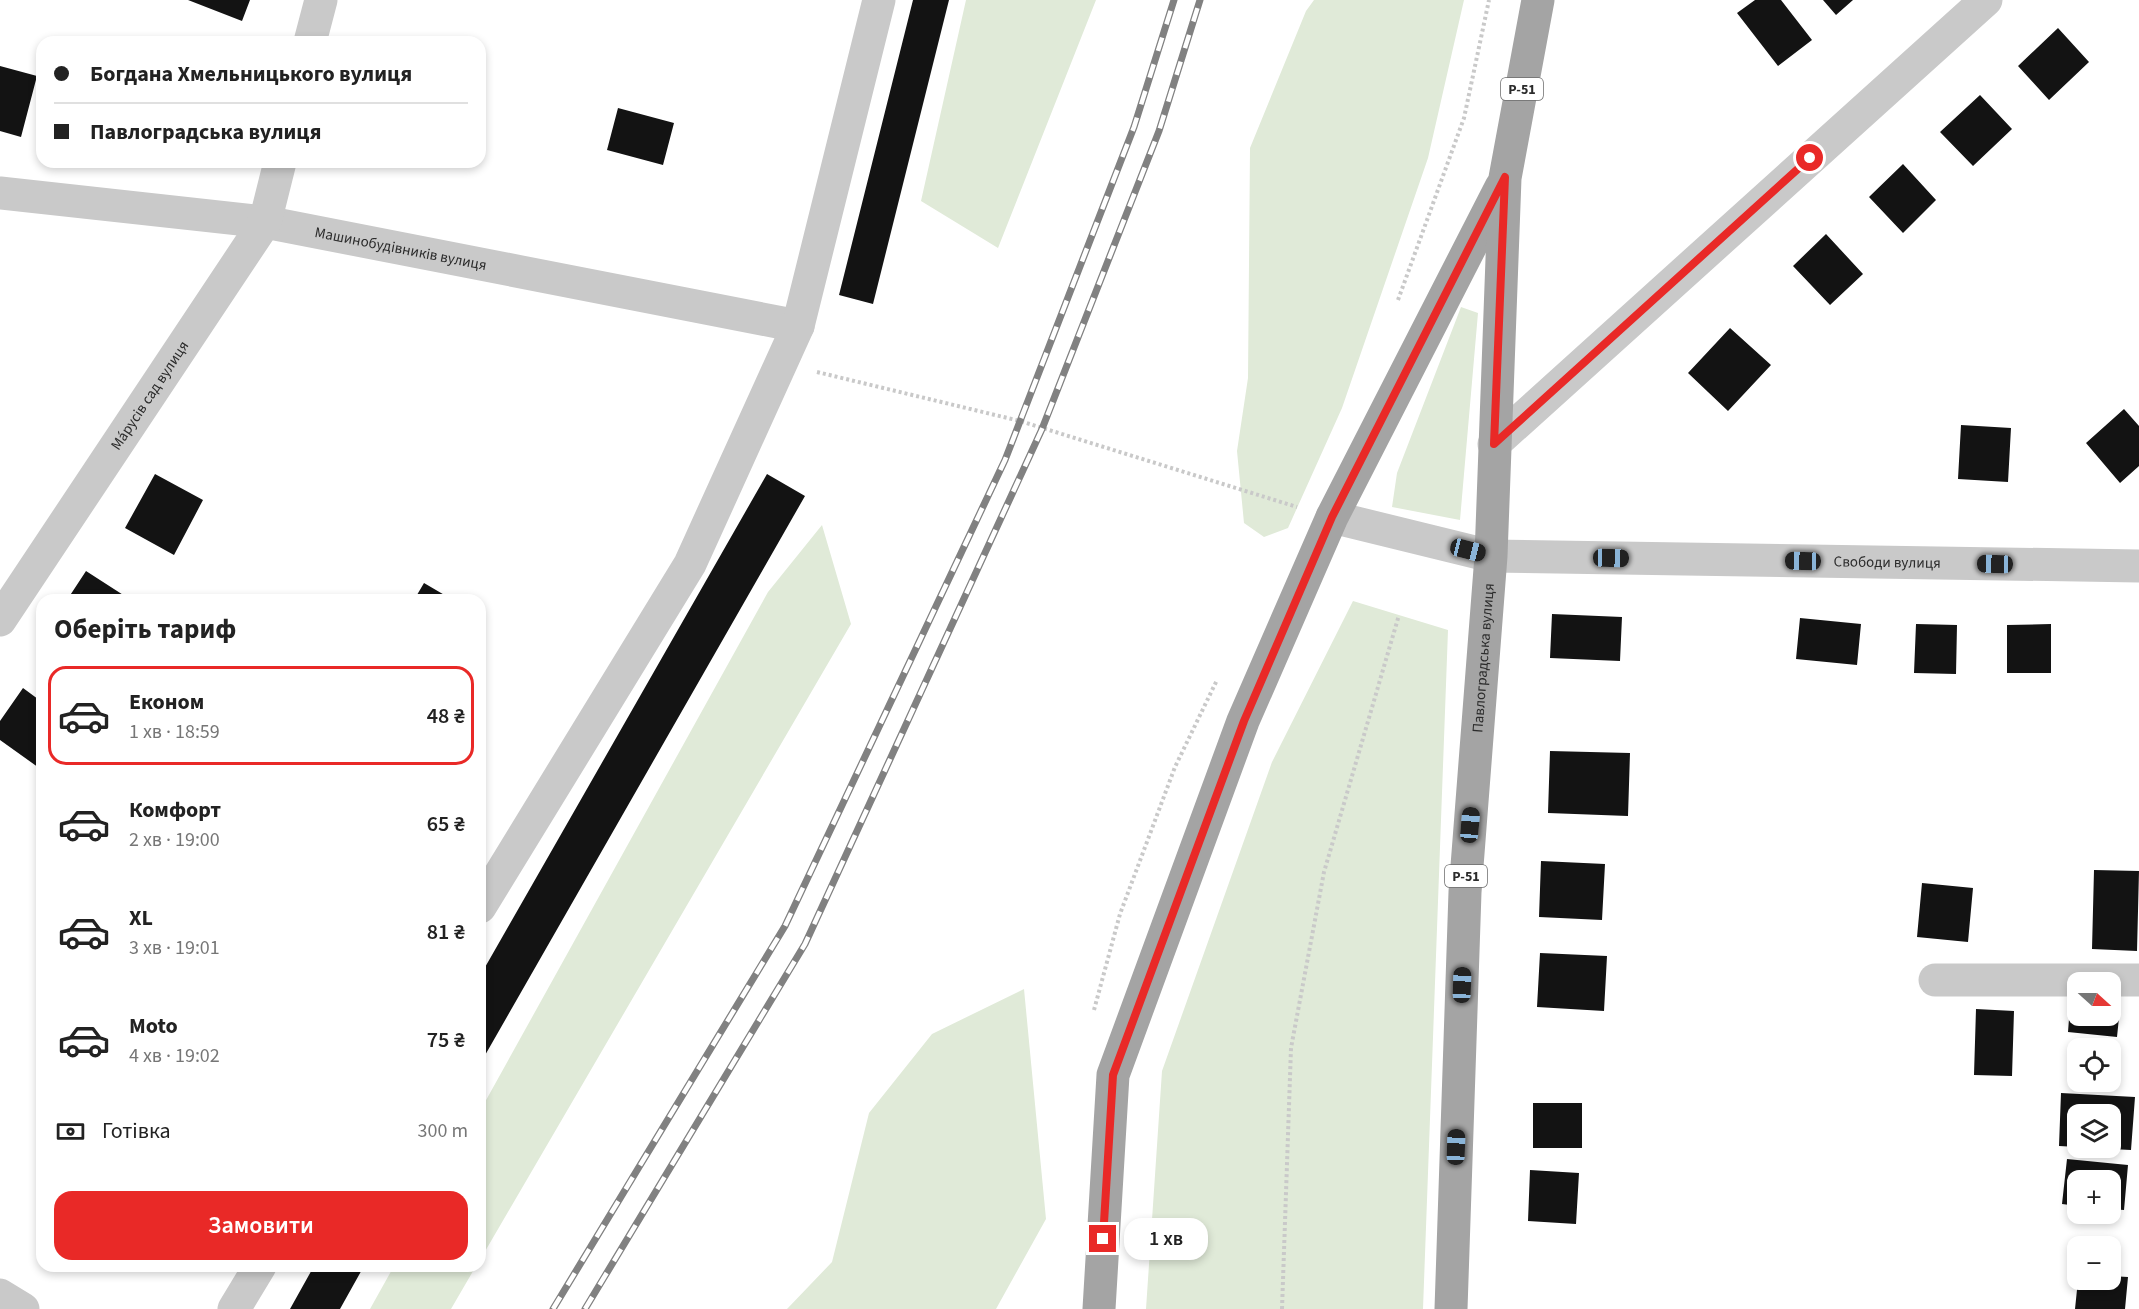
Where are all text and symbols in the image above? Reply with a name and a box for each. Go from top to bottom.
text: Богдана Хмельницького вулиця [90,58,412,90]
road number: Р-51 [1501,78,1543,100]
text: Павлоградська вулиця [90,116,321,148]
route start [1796,144,1823,171]
street label: Машинобудівників вулиця [313,222,489,276]
street label: Мáрусів сад вулиця [106,337,194,454]
car [1448,537,1488,563]
car [1593,549,1629,567]
street label: Свободи вулиця [1833,551,1941,574]
car [1785,552,1821,570]
car [1977,555,2013,573]
street label: Павлоградська вулиця [1467,582,1500,734]
text: Оберіть тариф [54,610,236,649]
text: Економ [129,686,204,718]
icon: car [57,689,111,743]
text: 48 ₴ [427,700,465,732]
text: 1 хв · 18:59 [129,718,220,746]
text: Комфорт [129,794,221,826]
icon: car [57,797,111,851]
car [1459,806,1481,844]
text: 65 ₴ [427,808,465,840]
text: 2 хв · 19:00 [129,826,220,854]
road number: Р-51 [1445,865,1487,887]
text: XL [129,902,153,934]
icon: car [57,905,111,959]
text: 81 ₴ [427,916,465,948]
text: 3 хв · 19:01 [129,934,220,962]
car [1452,967,1472,1003]
north arrow [2067,972,2121,1026]
map controls [2067,972,2121,1290]
text: Moto [129,1010,178,1042]
icon: car [57,1013,111,1067]
text: 75 ₴ [427,1024,465,1056]
button: locate [2067,1038,2121,1092]
text: 4 хв · 19:02 [129,1042,220,1070]
button: layers [2067,1104,2121,1158]
icon: cash [54,1115,87,1148]
text: Готівка [102,1115,171,1147]
text: 300 m [418,1117,468,1145]
car [1446,1129,1466,1165]
button: + [2067,1170,2121,1224]
button: Замовити [54,1191,468,1260]
callout: 1 хв [1124,1218,1208,1260]
route end [1089,1225,1116,1252]
text: 1 хв [1149,1225,1183,1253]
button: − [2067,1236,2121,1290]

